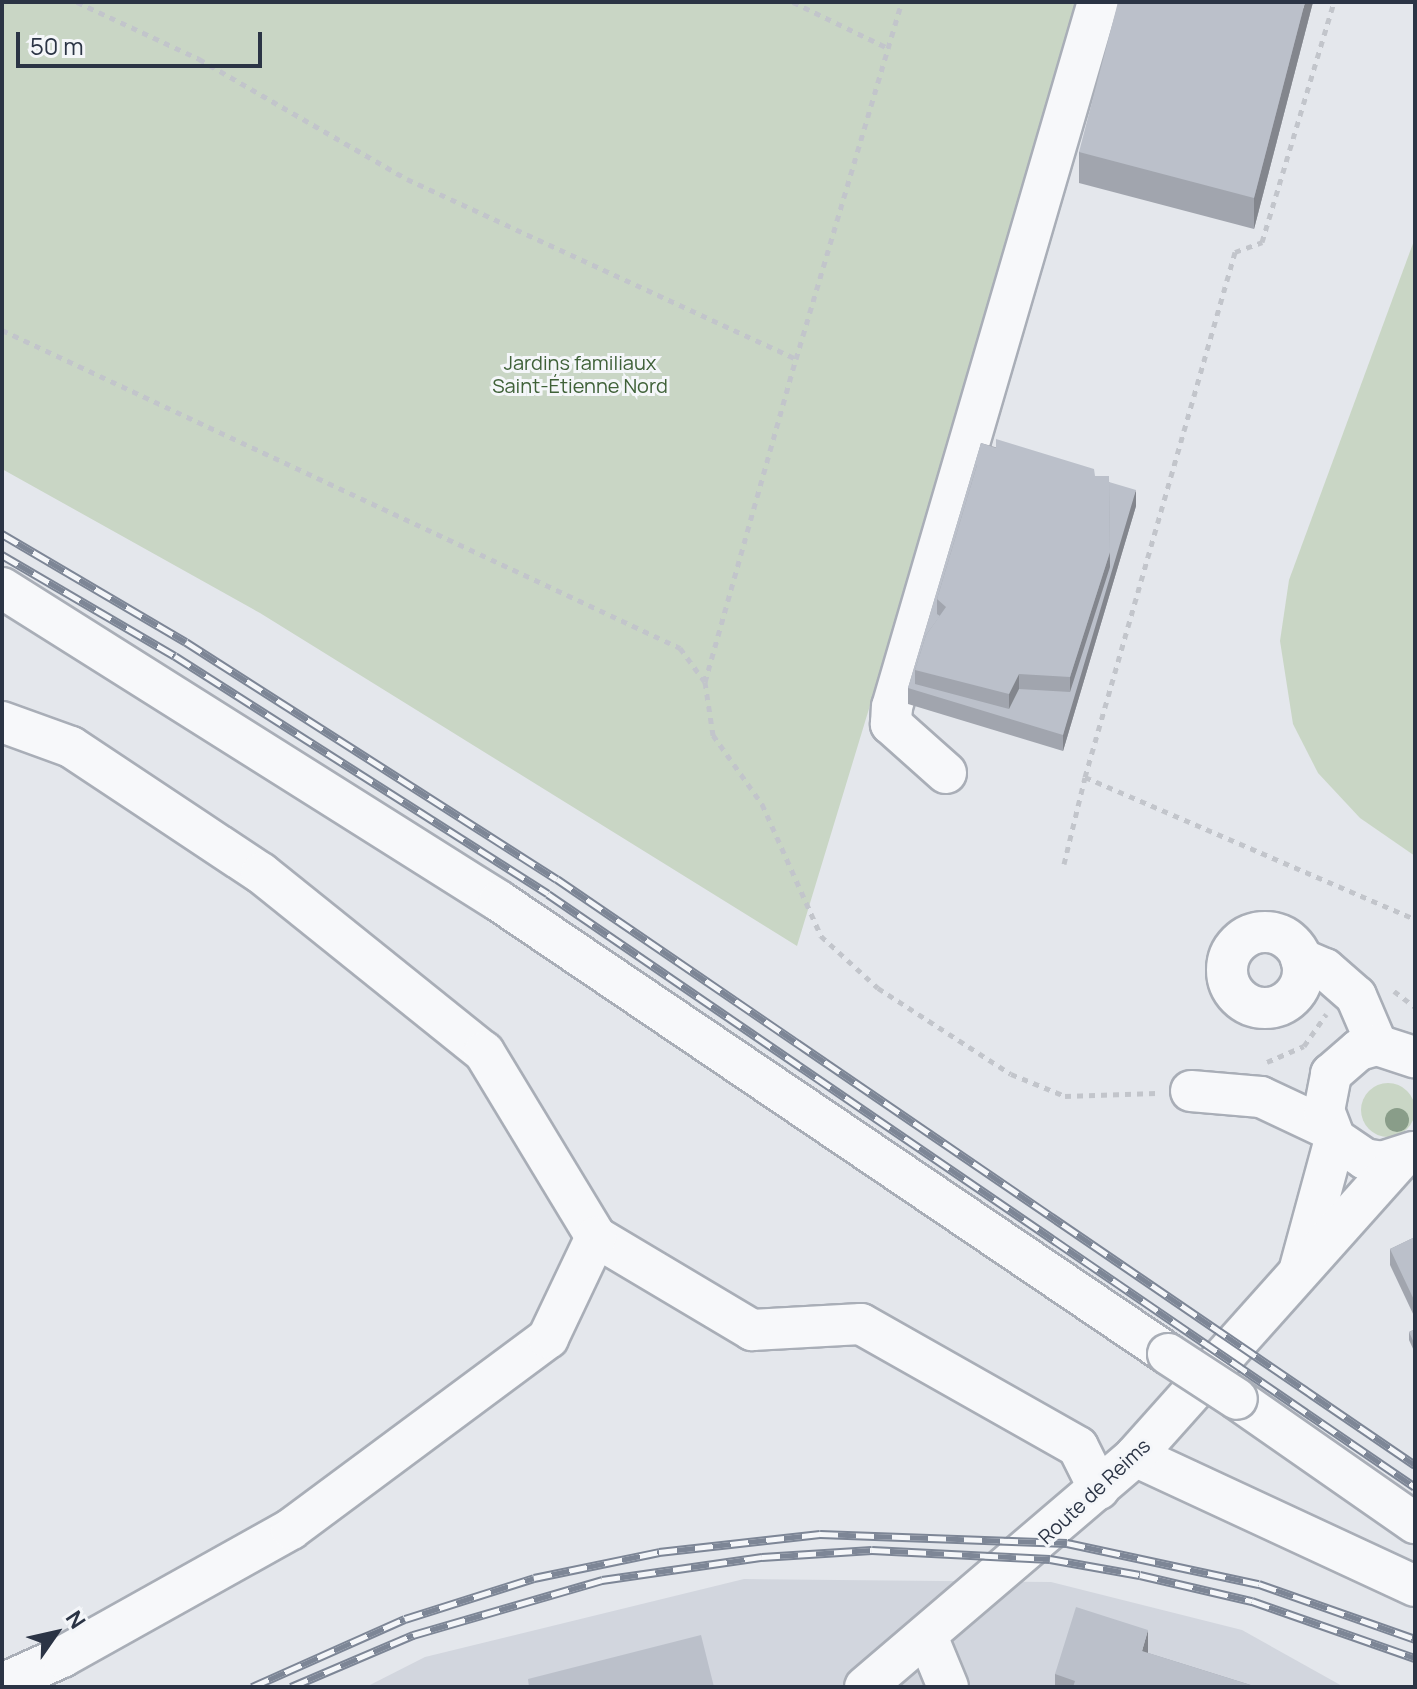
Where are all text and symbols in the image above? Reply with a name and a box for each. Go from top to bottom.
scale bar [20,16,266,66]
text: 50 m [30,29,84,62]
park label: Jardins familiaux Saint-Étienne Nord [492,351,668,398]
street label: Route de Reims [1033,1433,1155,1549]
north arrow [16,1593,96,1673]
text: N [59,1605,93,1635]

